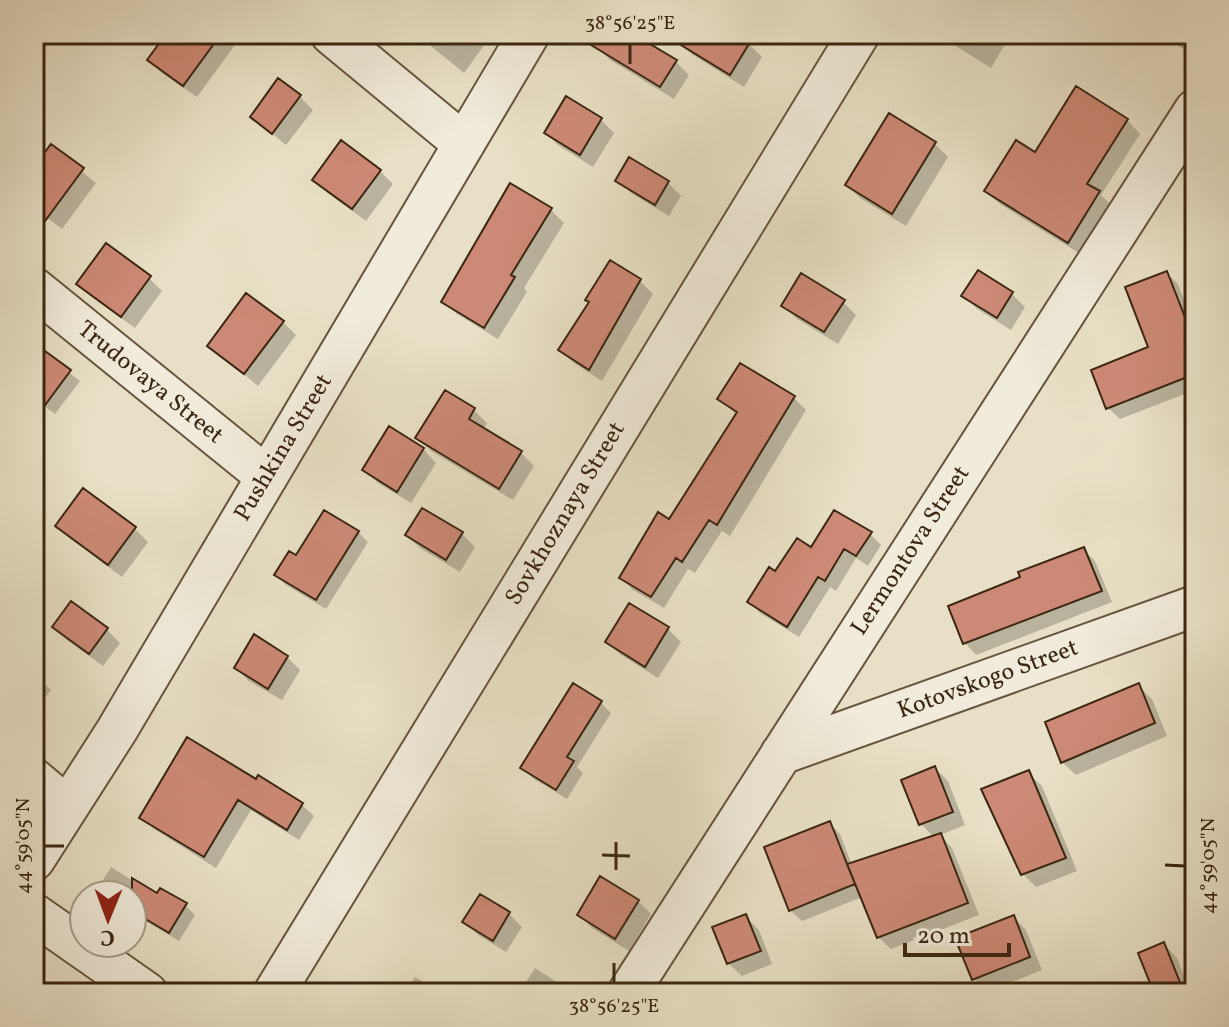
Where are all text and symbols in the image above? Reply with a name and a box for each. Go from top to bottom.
text: 38°56'25"E [585,10,675,38]
street label: Trudovaya Street [70,313,230,453]
street label: Pushkina Street [227,368,341,528]
street label: Sovkhoznaya Street [498,416,634,612]
street label: Lermontova Street [843,459,979,643]
street label: Kotovskogo Street [893,632,1083,728]
text: 44°59'05"N [10,798,38,894]
text: 44°59'05"N [1195,818,1223,914]
north arrow [68,879,148,959]
scale bar [905,907,1009,957]
text: 20 m [917,920,970,954]
text: С [100,921,115,952]
text: 38°56'25"E [569,993,659,1021]

